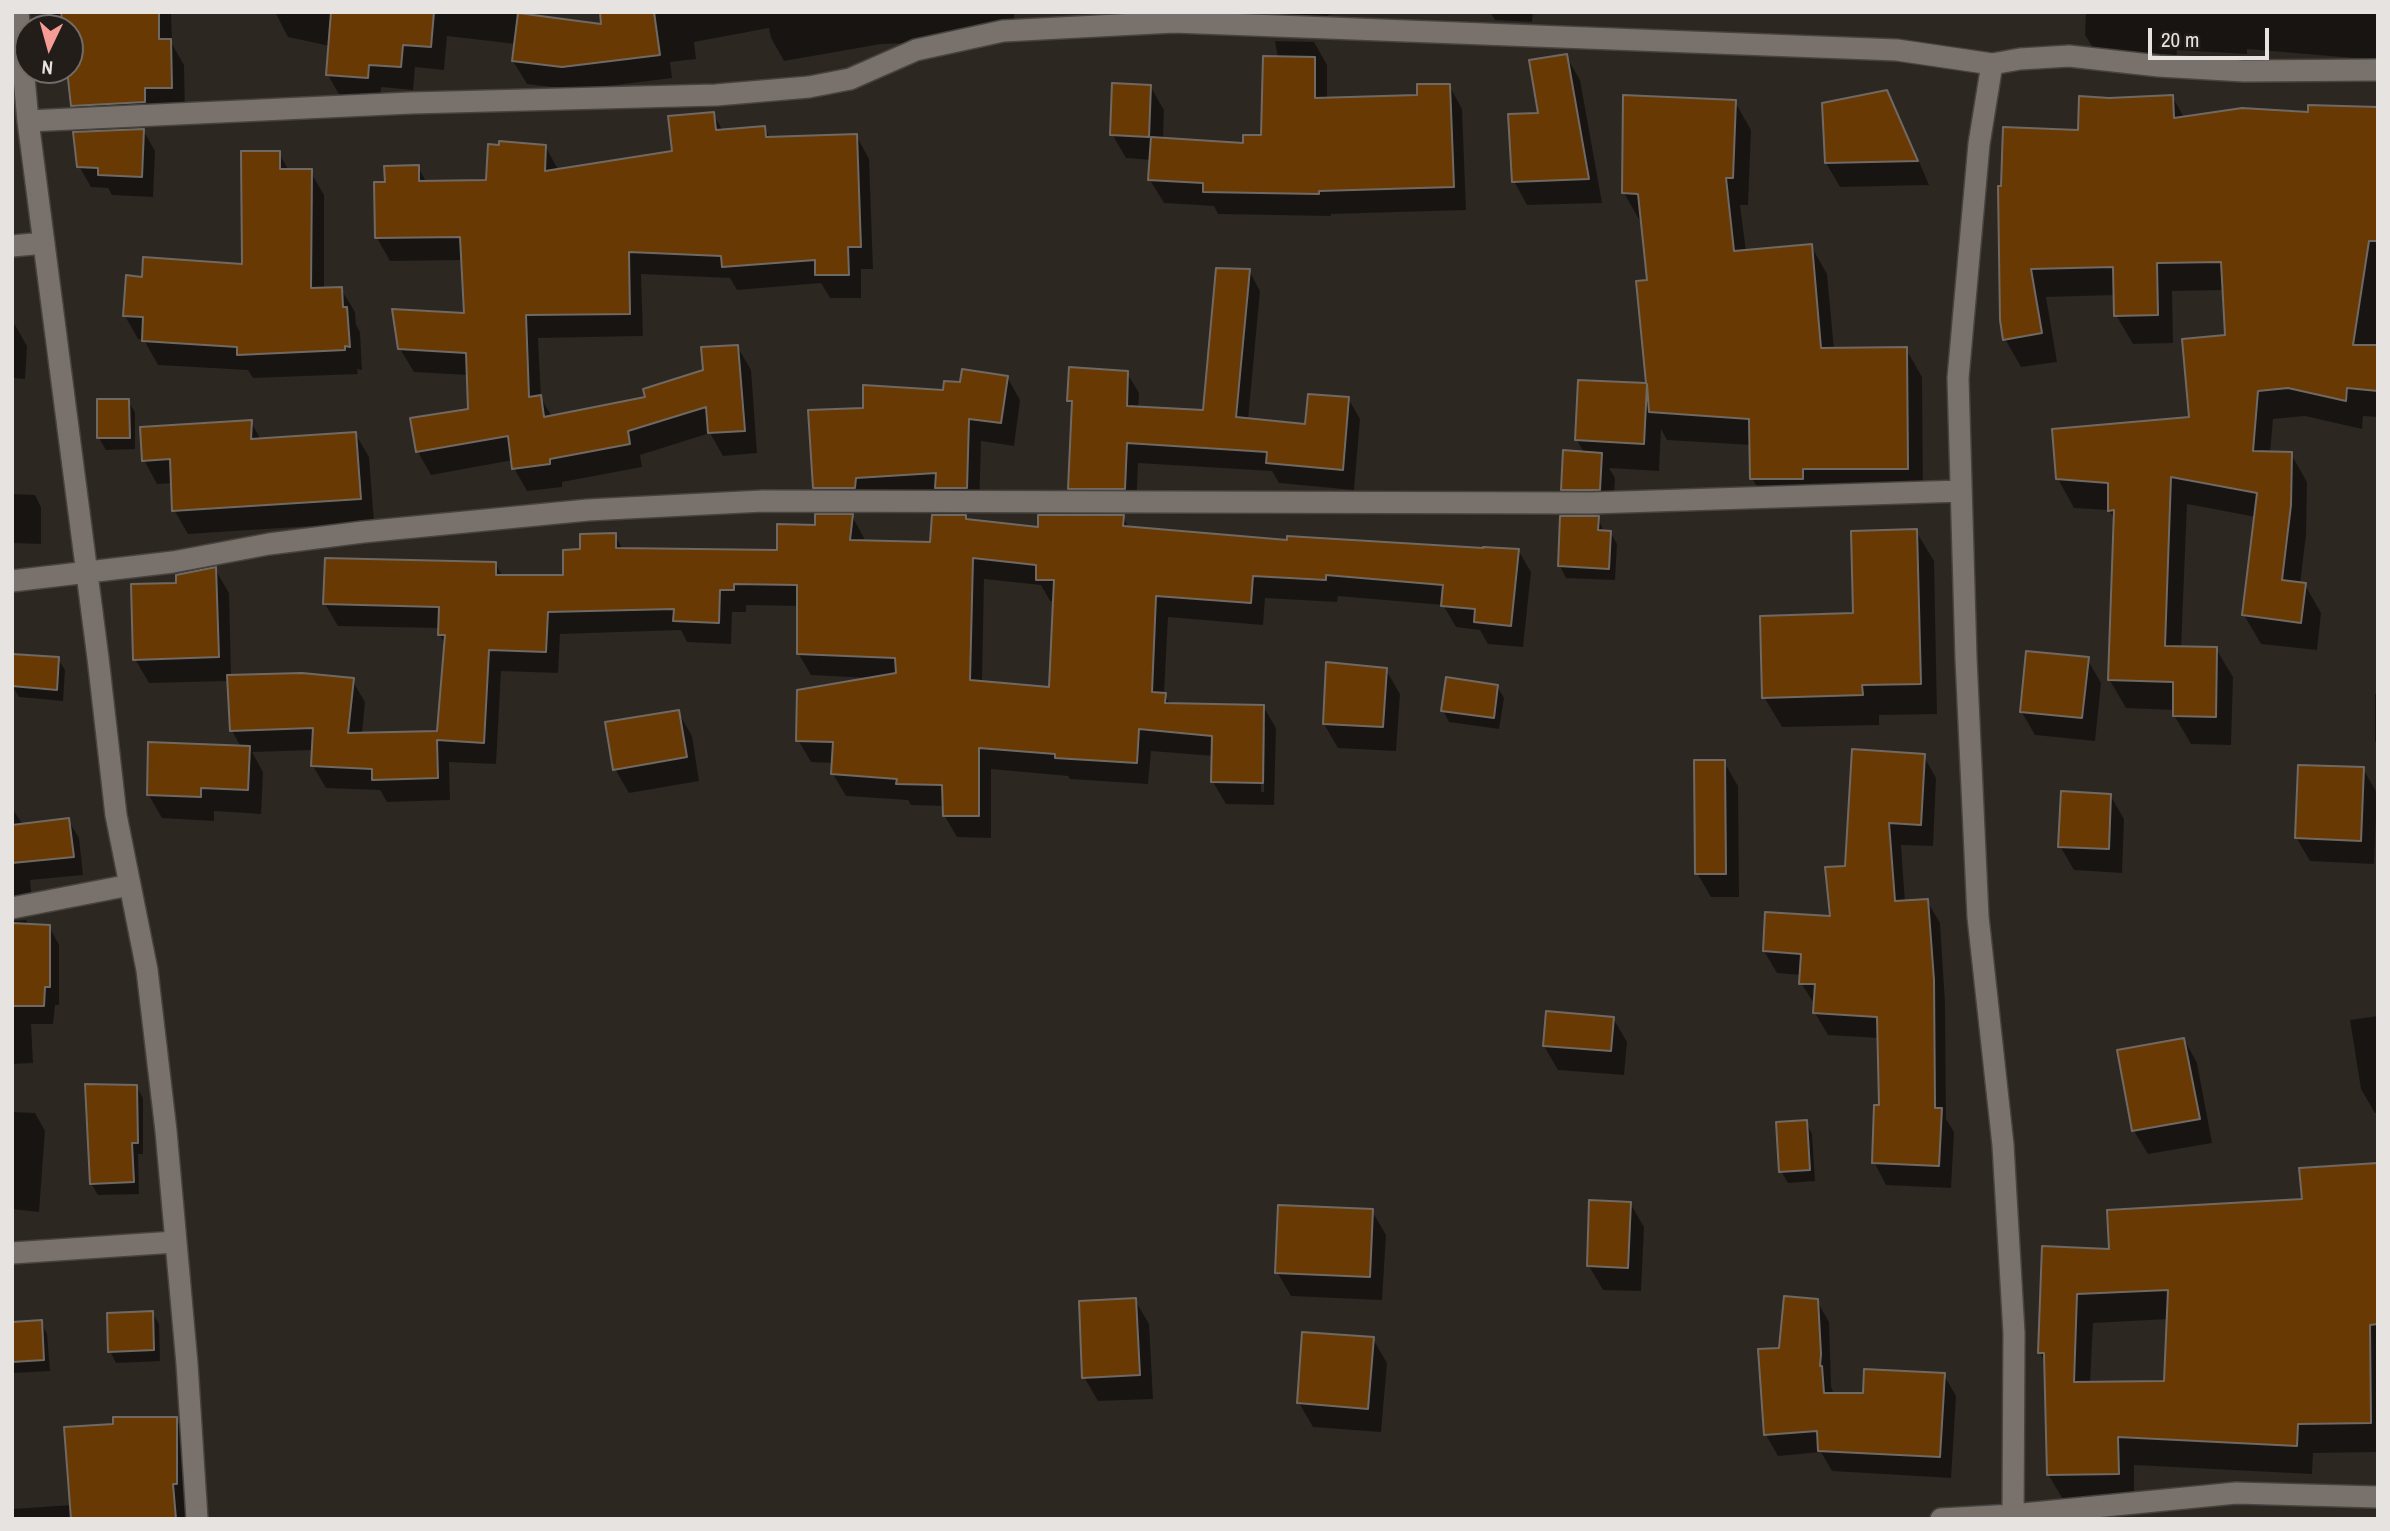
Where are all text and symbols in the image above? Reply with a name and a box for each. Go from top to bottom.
north arrow [14,14,84,84]
scale bar [2152,14,2273,58]
text: 20 m [2161,25,2199,54]
text: N [41,54,54,81]

